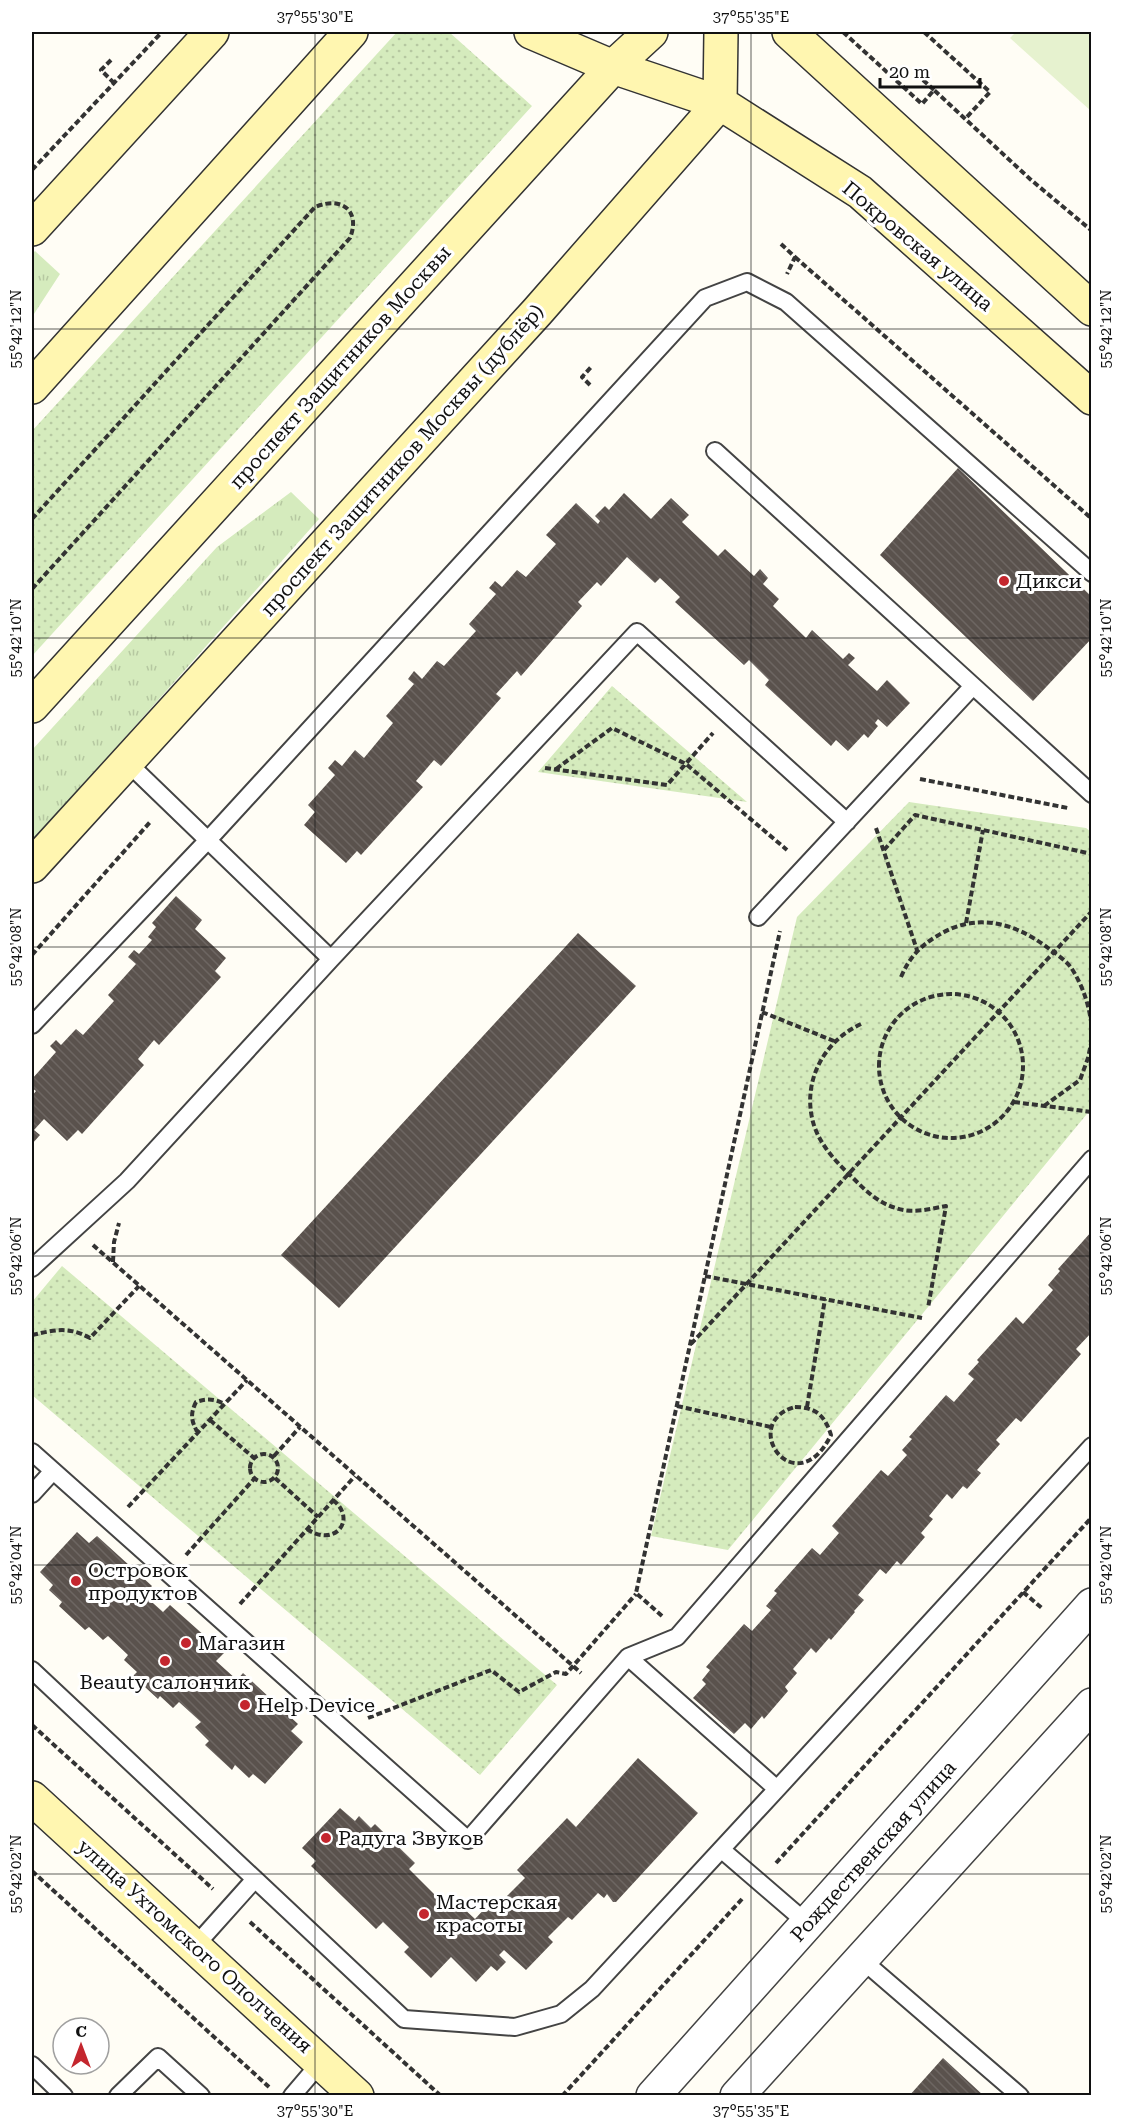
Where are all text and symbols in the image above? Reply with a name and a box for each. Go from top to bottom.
text: 37°55'30"E [277,8,353,26]
text: 37°55'35"E [713,8,789,26]
scale bar [880,51,980,89]
text: 20 m [889,61,930,82]
street label: Покровская улица [838,176,998,316]
street label: проспект Защитников Москвы [224,240,456,494]
text: 55°42'12"N [7,289,25,369]
text: 55°42'12"N [1097,289,1115,369]
street label: проспект Защитников Москвы (дублёр) [256,299,548,621]
place label: Дикси [1016,569,1082,593]
marker: Дикси [997,574,1011,588]
text: 55°42'10"N [7,598,25,678]
text: 55°42'10"N [1097,598,1115,678]
text: 55°42'08"N [7,907,25,987]
text: 55°42'08"N [1097,907,1115,987]
text: 55°42'06"N [7,1216,25,1296]
text: 55°42'06"N [1097,1216,1115,1296]
text: 55°42'04"N [7,1525,25,1605]
text: 55°42'04"N [1097,1525,1115,1605]
place label: Островок продуктов [88,1558,198,1605]
marker: Островок продуктов [69,1574,83,1588]
place label: Магазин [198,1631,285,1655]
marker: Магазин [179,1636,193,1650]
marker: Beauty салончик [158,1654,172,1668]
place label: Beauty салончик [79,1670,251,1694]
place label: Help Device [257,1693,375,1717]
marker: Help Device [238,1698,252,1712]
street label: Рождественская улица [785,1755,961,1947]
place label: Радуга Звуков [338,1826,484,1850]
marker: Радуга Звуков [319,1831,333,1845]
text: 55°42'02"N [7,1834,25,1914]
street label: улица Ухтомского Ополчения [73,1834,317,2058]
text: 55°42'02"N [1097,1834,1115,1914]
place label: Мастерская красоты [436,1890,557,1937]
marker: Мастерская красоты [417,1907,431,1921]
north arrow [51,2016,111,2076]
text: С [75,2022,87,2041]
text: 37°55'30"E [277,2102,353,2120]
text: 37°55'35"E [713,2102,789,2120]

